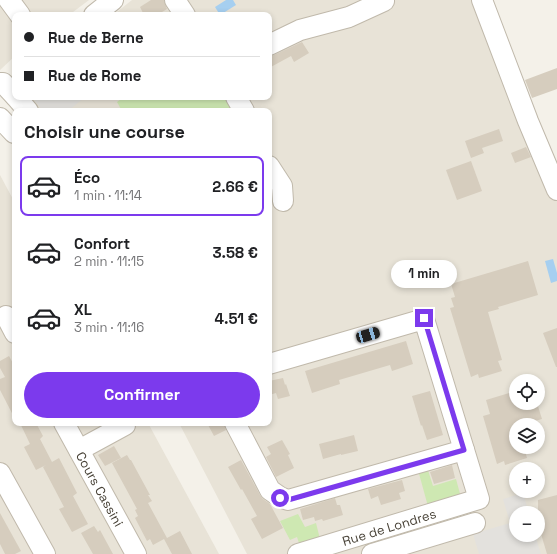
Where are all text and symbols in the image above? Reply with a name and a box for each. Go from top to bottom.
text: Rue de Berne [48,28,144,47]
text: Rue de Rome [48,66,141,85]
text: Choisir une course [24,120,185,143]
icon: car [26,168,62,204]
text: Éco [74,168,100,187]
text: 2.66 € [212,177,258,196]
text: 1 min · 11:14 [74,187,142,204]
icon: car [26,234,62,270]
text: Confort [74,234,130,253]
text: 3.58 € [212,243,258,262]
text: 2 min · 11:15 [74,253,144,270]
callout: 1 min [391,260,457,288]
text: 1 min [408,265,440,282]
icon: car [26,300,62,336]
text: XL [74,300,92,319]
text: 4.51 € [214,309,258,328]
route end [415,309,433,327]
text: 3 min · 11:16 [74,319,144,336]
car [355,326,381,344]
button: Confirmer [24,372,260,418]
map controls [509,374,545,542]
button: locate [509,374,545,410]
button: layers [509,418,545,454]
street label: Cours Cassini [72,449,127,530]
button: + [509,462,545,498]
route start [271,489,289,507]
street label: Rue de Londres [340,505,438,550]
button: − [509,506,545,542]

